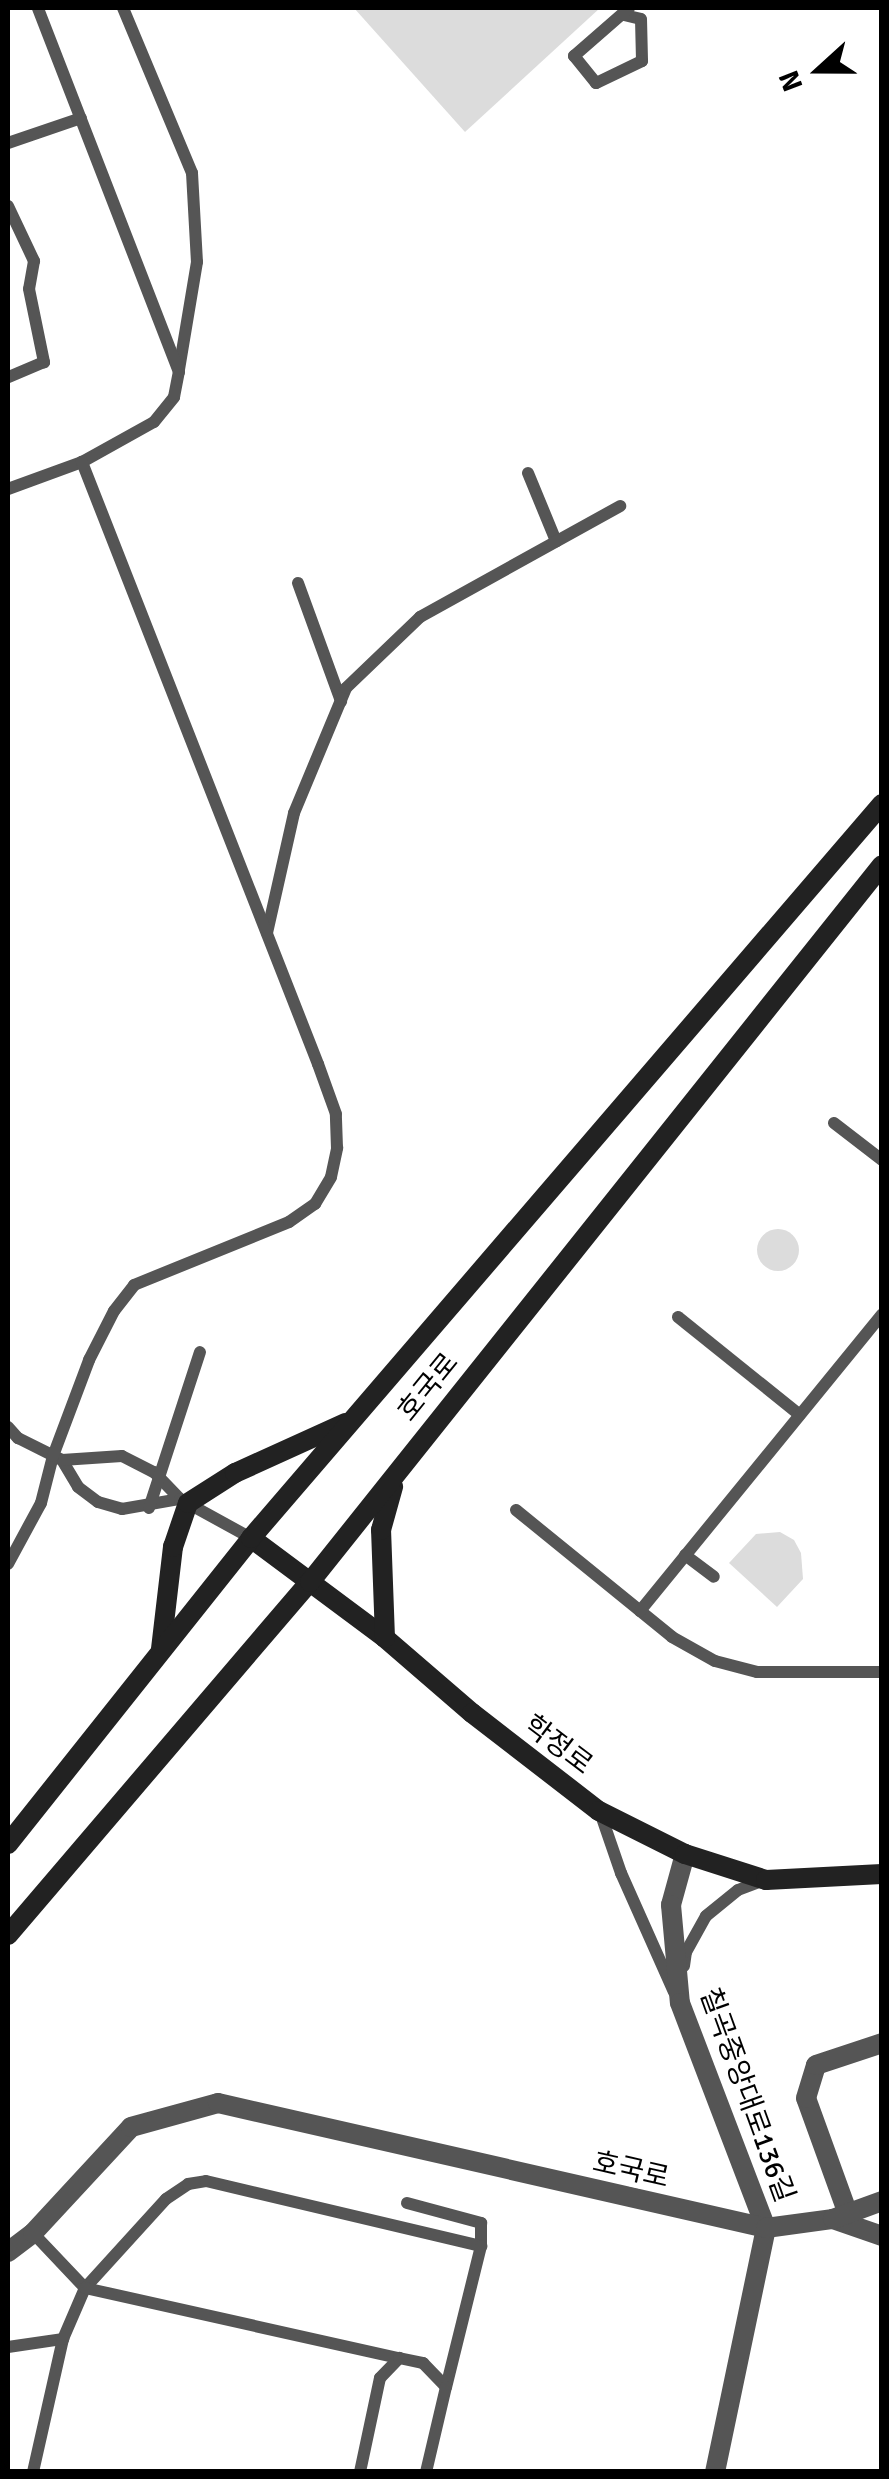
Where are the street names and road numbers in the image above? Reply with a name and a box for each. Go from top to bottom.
street label: 호국로 [391,1346,465,1428]
street label: 학정로 [517,1708,599,1782]
street label: 칠곡중앙대로136길 [693,1983,801,2207]
street label: 호국로 [590,2145,672,2195]

